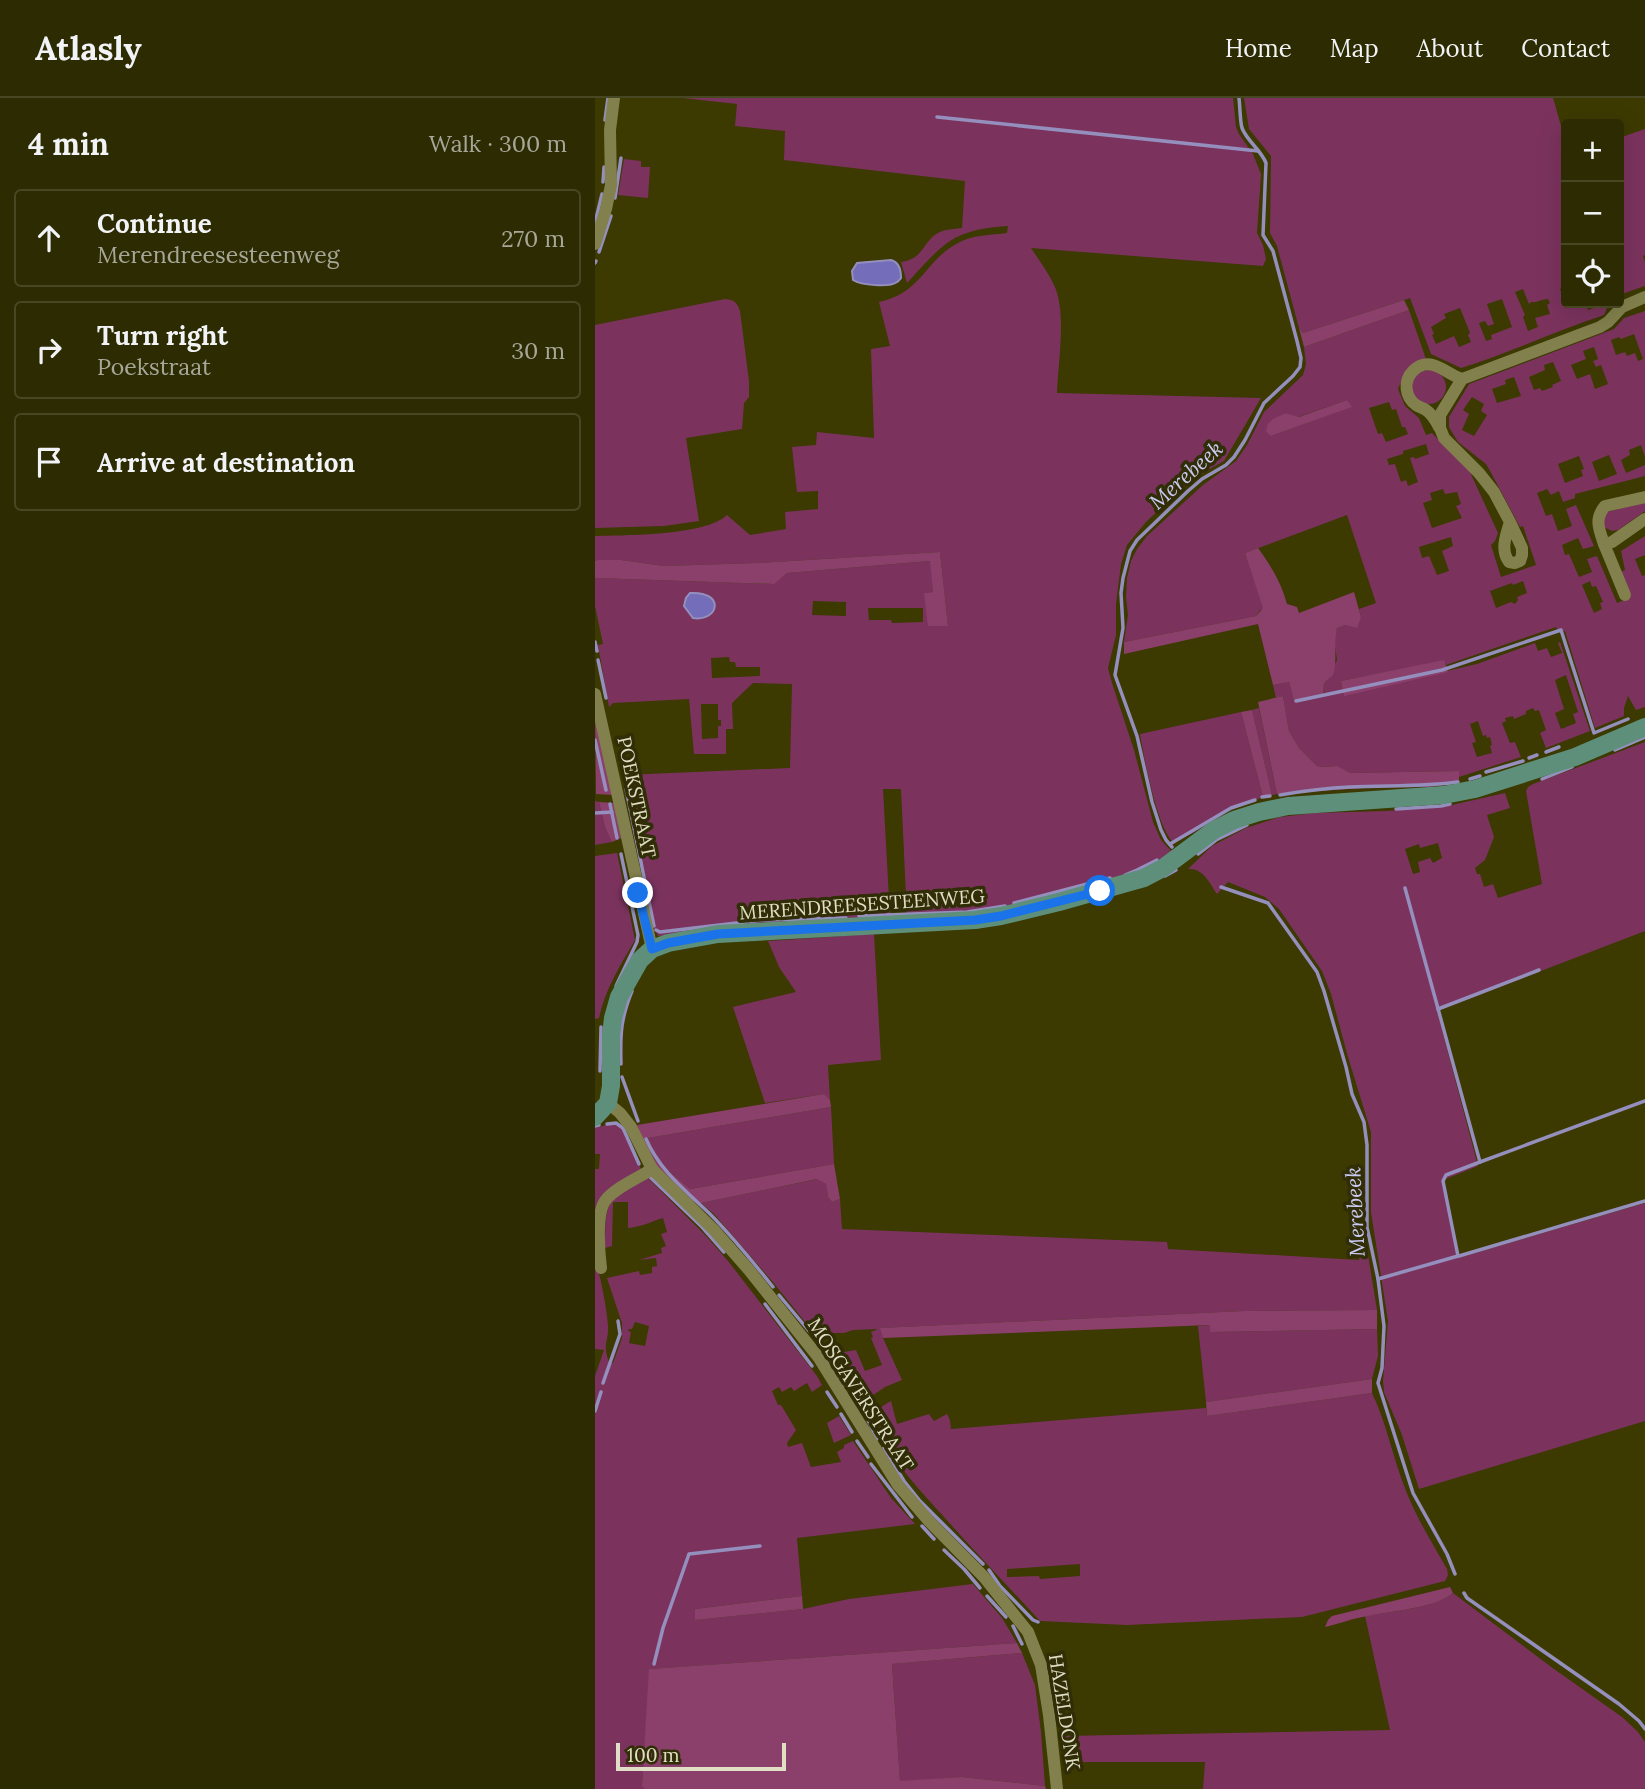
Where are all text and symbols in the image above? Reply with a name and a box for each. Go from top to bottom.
text: Atlasly [35,27,142,69]
text: Home [1225,33,1292,64]
text: Map [1330,33,1379,64]
text: About [1417,33,1483,64]
text: Contact [1521,33,1610,64]
map controls [1561,119,1624,308]
button: + [1561,119,1624,182]
text: 4 min [28,125,109,163]
text: Walk · 300 m [429,129,567,158]
button: − [1561,182,1624,245]
text: Continue [97,207,212,240]
icon: ahead [30,219,68,257]
text: 270 m [501,224,565,253]
text: Merendreesesteenweg [97,240,339,269]
button: locate [1561,245,1624,308]
text: Turn right [97,319,228,352]
icon: right [30,331,68,369]
text: 30 m [511,336,565,365]
text: Poekstraat [97,352,211,381]
water label: Merebeek [1144,435,1229,515]
icon: arrive [30,443,68,481]
text: Arrive at destination [97,446,355,479]
street label: POEKSTRAAT [612,734,662,860]
route start [1084,875,1115,906]
route end [622,877,653,908]
street label: MERENDREESESTEENWEG [739,883,986,925]
water label: Merebeek [1339,1166,1371,1258]
street label: MOSGAVERSTRAAT [803,1313,919,1475]
street label: HAZELDONK [1044,1652,1086,1772]
scale bar [616,1740,786,1772]
text: 100 m [627,1743,680,1767]

